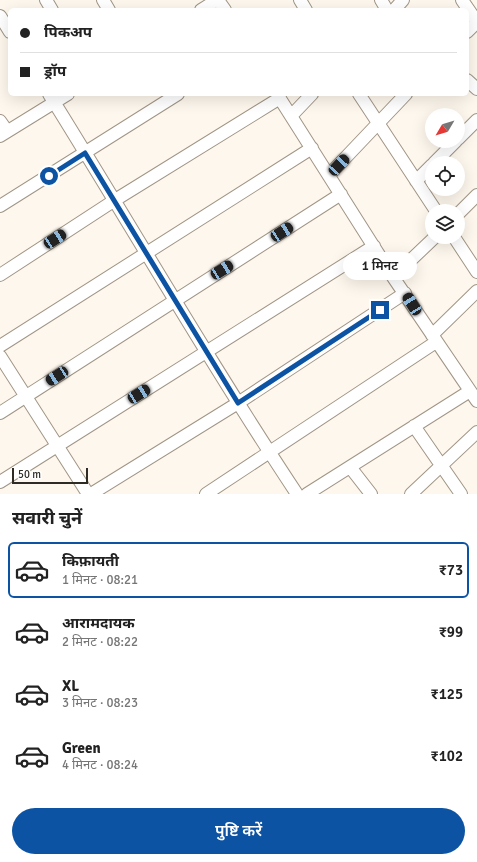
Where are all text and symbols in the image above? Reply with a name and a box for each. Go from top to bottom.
text: पिकअप [44,23,92,41]
text: ड्रॉप [44,62,66,80]
north arrow [425,108,465,148]
map controls [425,108,465,244]
car [326,152,352,178]
button: locate [425,156,465,196]
route start [40,167,58,185]
button: layers [425,204,465,244]
car [269,220,295,244]
car [42,227,68,251]
callout: 1 मिनट [343,252,417,280]
text: 1 मिनट [362,258,398,274]
car [209,259,235,281]
car [401,291,423,317]
route end [371,301,389,319]
car [44,364,70,388]
car [126,383,152,405]
scale bar [12,466,88,485]
text: 50 m [18,468,41,481]
text: सवारी चुनें [12,507,82,529]
icon: car [14,552,50,588]
text: किफ़ायती [62,552,119,570]
text: ₹73 [439,561,463,579]
text: 1 मिनट · 08:21 [62,572,138,588]
icon: car [14,614,50,650]
text: आरामदायक [62,614,135,632]
text: ₹99 [439,623,463,641]
text: 2 मिनट · 08:22 [62,634,138,650]
icon: car [14,676,50,712]
text: XL [62,677,79,695]
text: ₹125 [431,685,463,703]
text: 3 मिनट · 08:23 [62,695,138,711]
icon: car [14,738,50,774]
text: Green [62,739,101,757]
text: ₹102 [431,747,463,765]
text: 4 मिनट · 08:24 [62,757,138,773]
button: पुष्टि करें [12,808,465,854]

